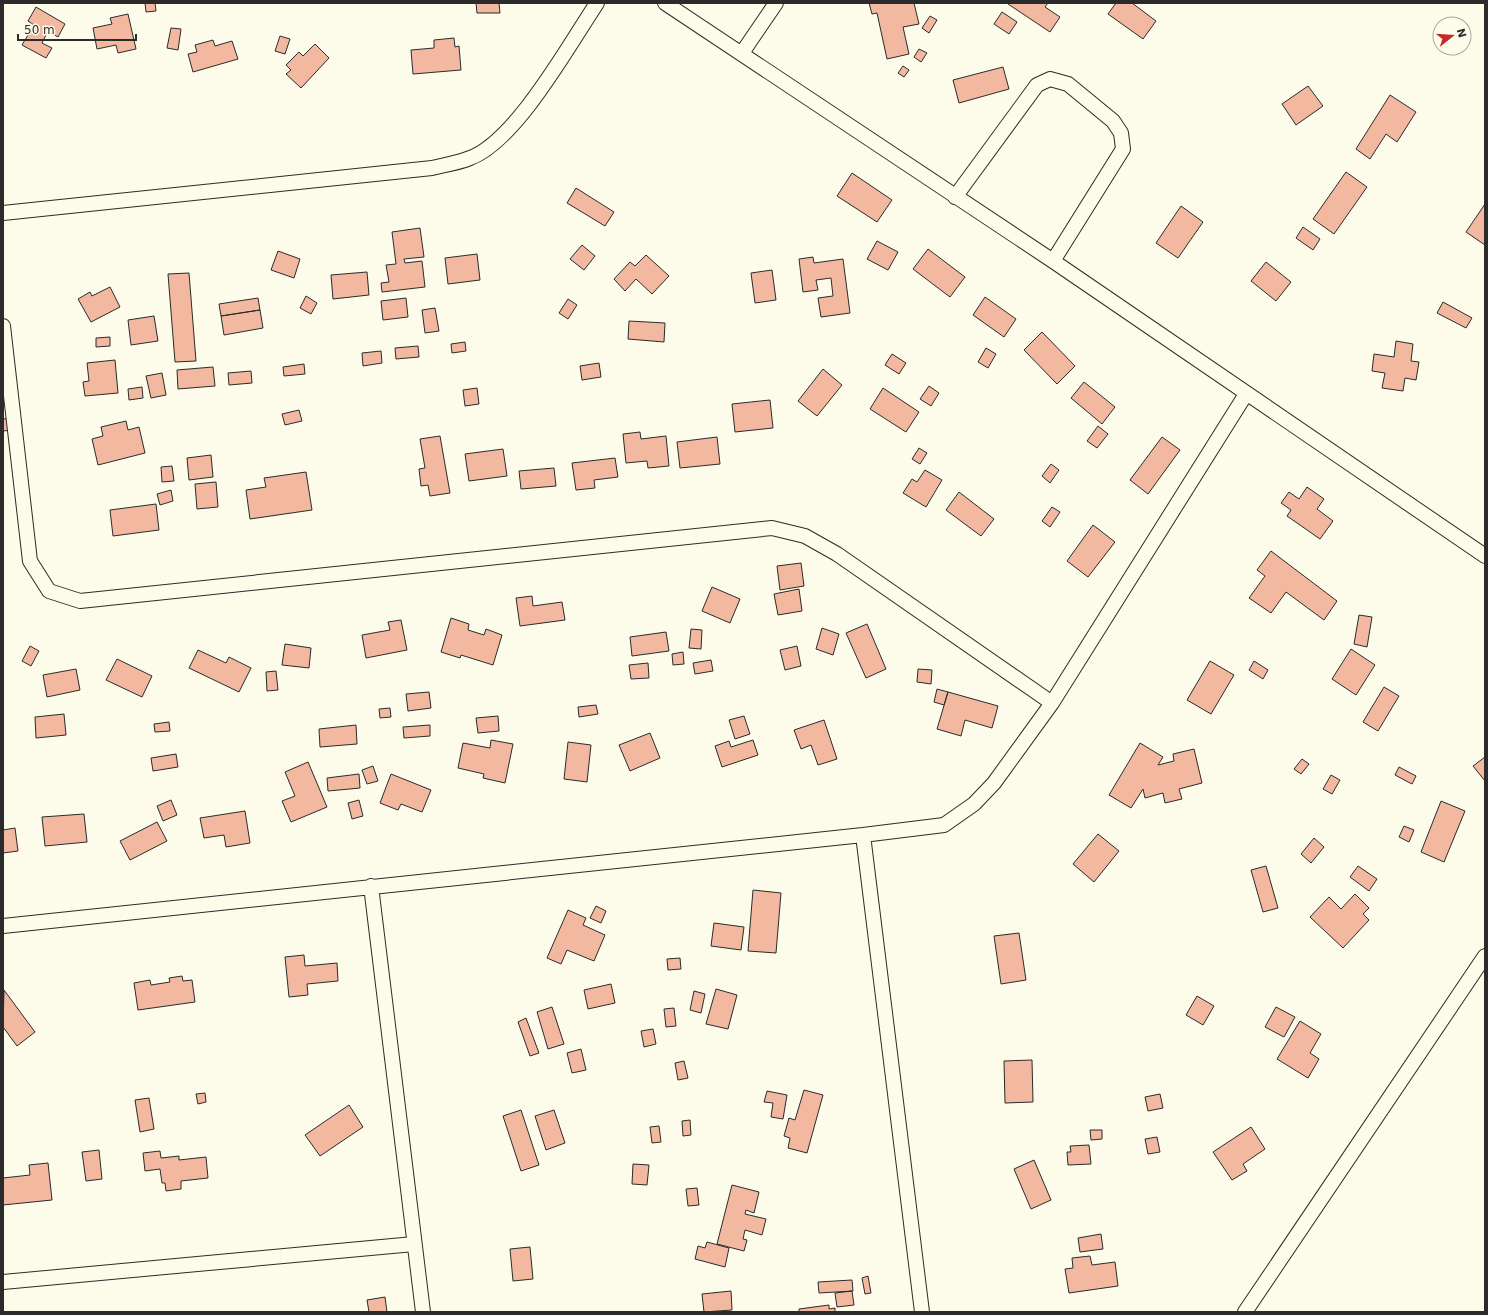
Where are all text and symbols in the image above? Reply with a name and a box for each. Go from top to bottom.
scale bar [18,16,136,42]
north arrow [1432,16,1472,56]
text: 50 m [24,23,55,37]
text: N [1454,27,1469,40]

